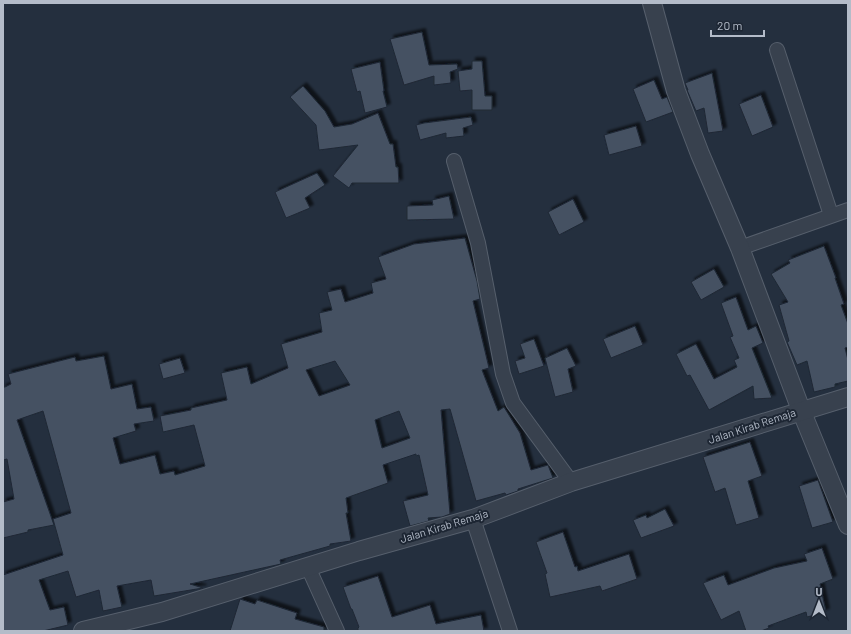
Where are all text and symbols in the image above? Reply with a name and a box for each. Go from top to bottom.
scale bar [711,12,764,38]
text: 20 m [717,18,743,32]
street label: Jalan Kirab Remaja [706,405,797,446]
street label: Jalan Kirab Remaja [398,506,489,545]
north arrow [799,582,839,622]
text: U [816,585,823,598]

